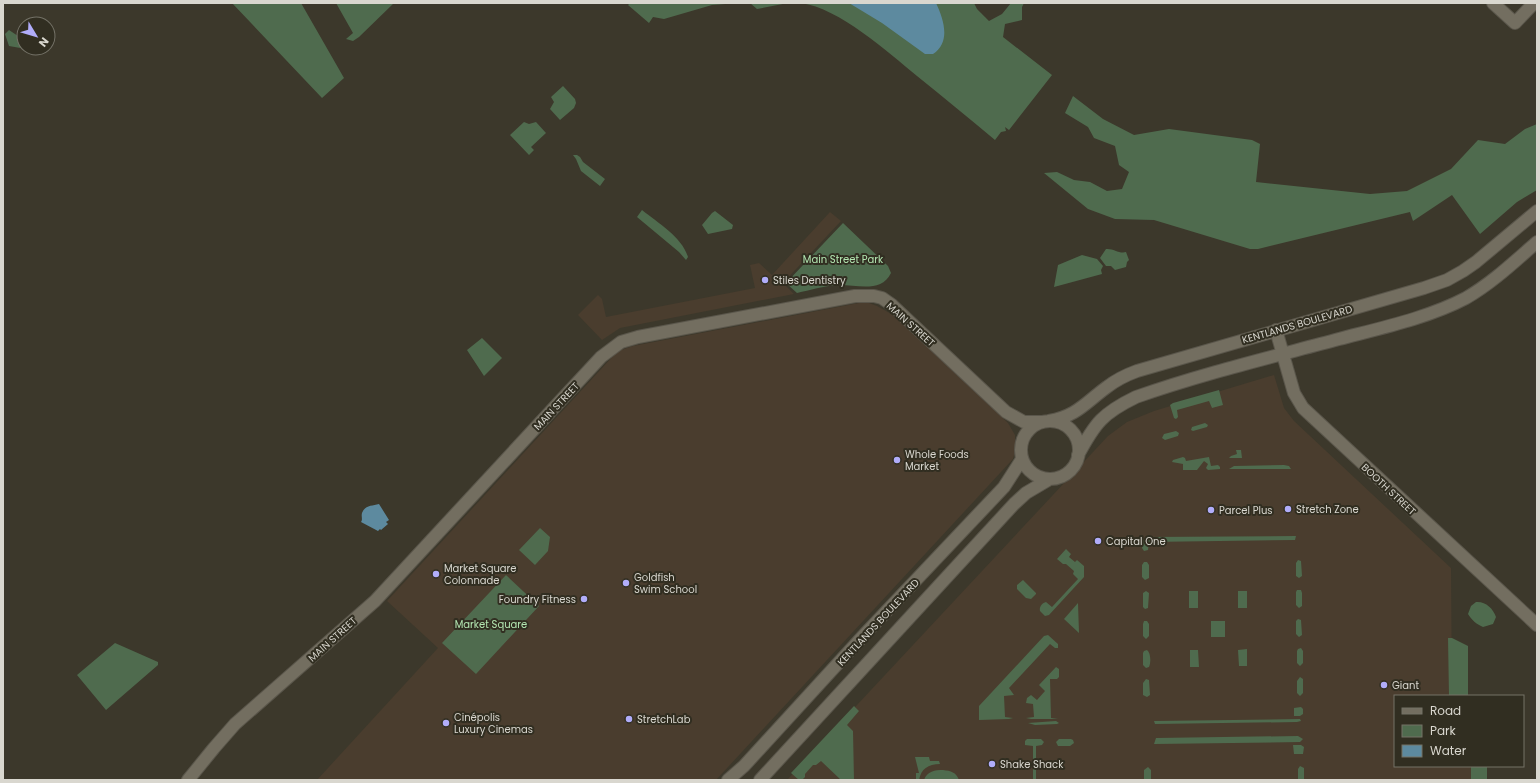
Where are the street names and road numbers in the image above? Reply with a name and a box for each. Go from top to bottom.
street label: MAIN STREET [883,299,939,351]
street label: KENTLANDS BOULEVARD [1240,302,1354,347]
street label: MAIN STREET [530,379,583,434]
street label: BOOTH STREET [1358,460,1420,519]
street label: KENTLANDS BOULEVARD [834,575,923,669]
street label: MAIN STREET [305,613,360,665]

